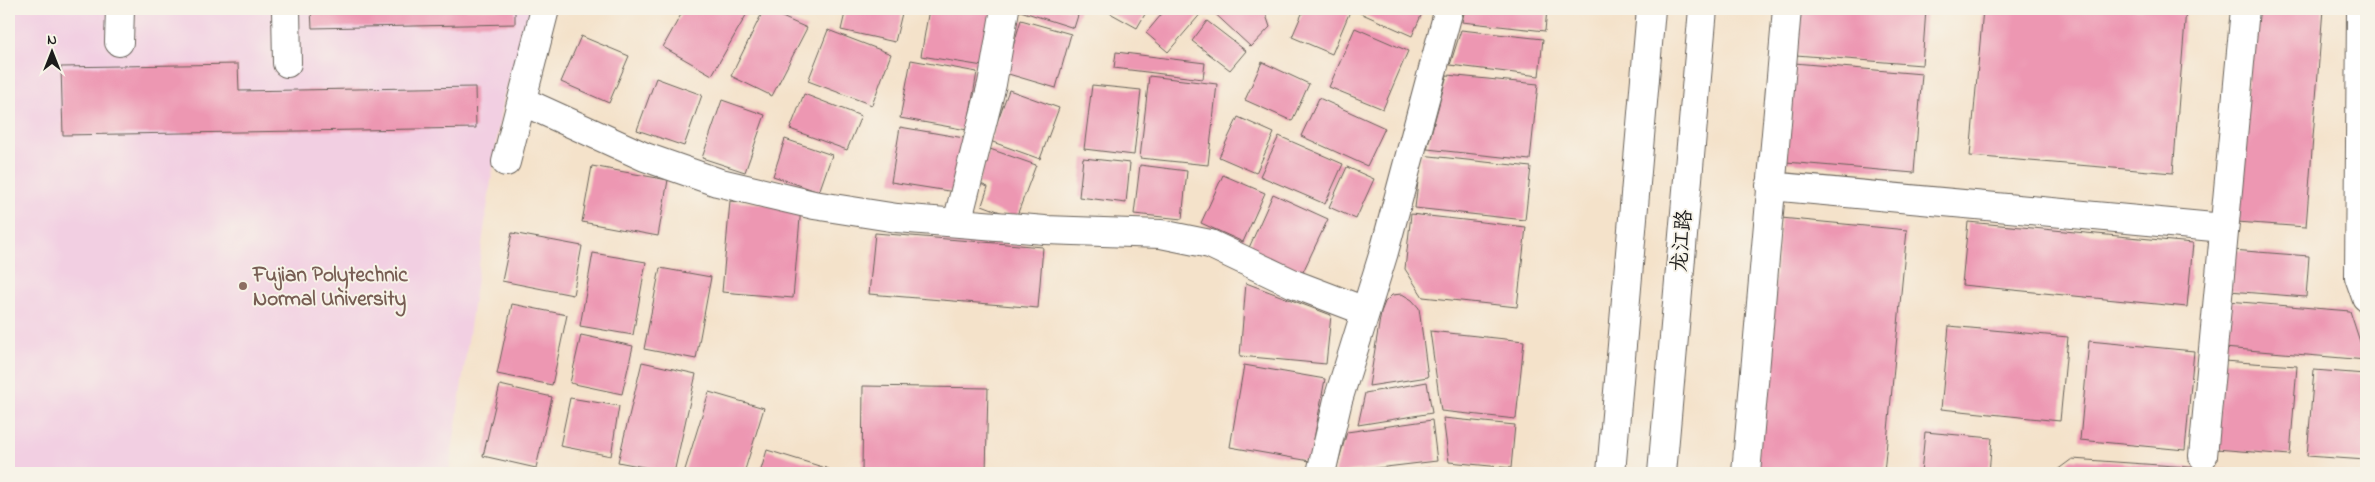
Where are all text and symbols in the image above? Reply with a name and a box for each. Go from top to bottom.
north arrow [28,28,78,78]
text: N [47,30,57,51]
street label: 龙江路 [1665,208,1701,274]
place label: Fujian Polytechnic Normal University [252,261,408,317]
marker: Fujian Polytechnic Normal University [237,280,249,292]

